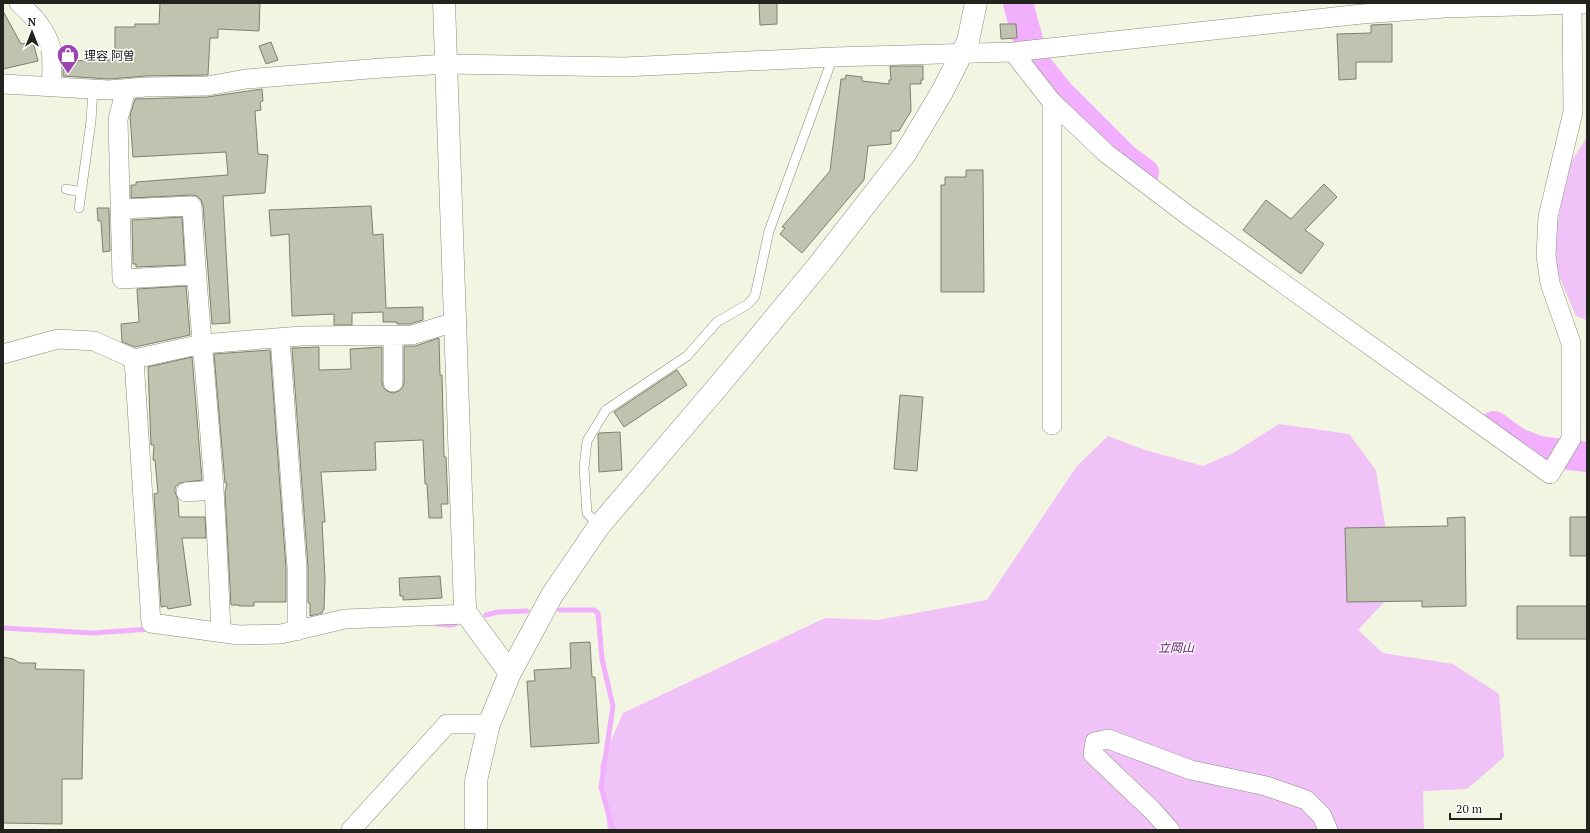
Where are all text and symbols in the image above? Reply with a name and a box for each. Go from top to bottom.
north arrow [12,12,52,52]
text: N [28,15,37,29]
shop icon: 理容 阿曽 [55,42,81,75]
place label: 理容 阿曽 [84,48,135,63]
park label: 立岡山 [1158,640,1195,655]
scale bar [1450,795,1501,821]
text: 20 m [1456,801,1483,816]

